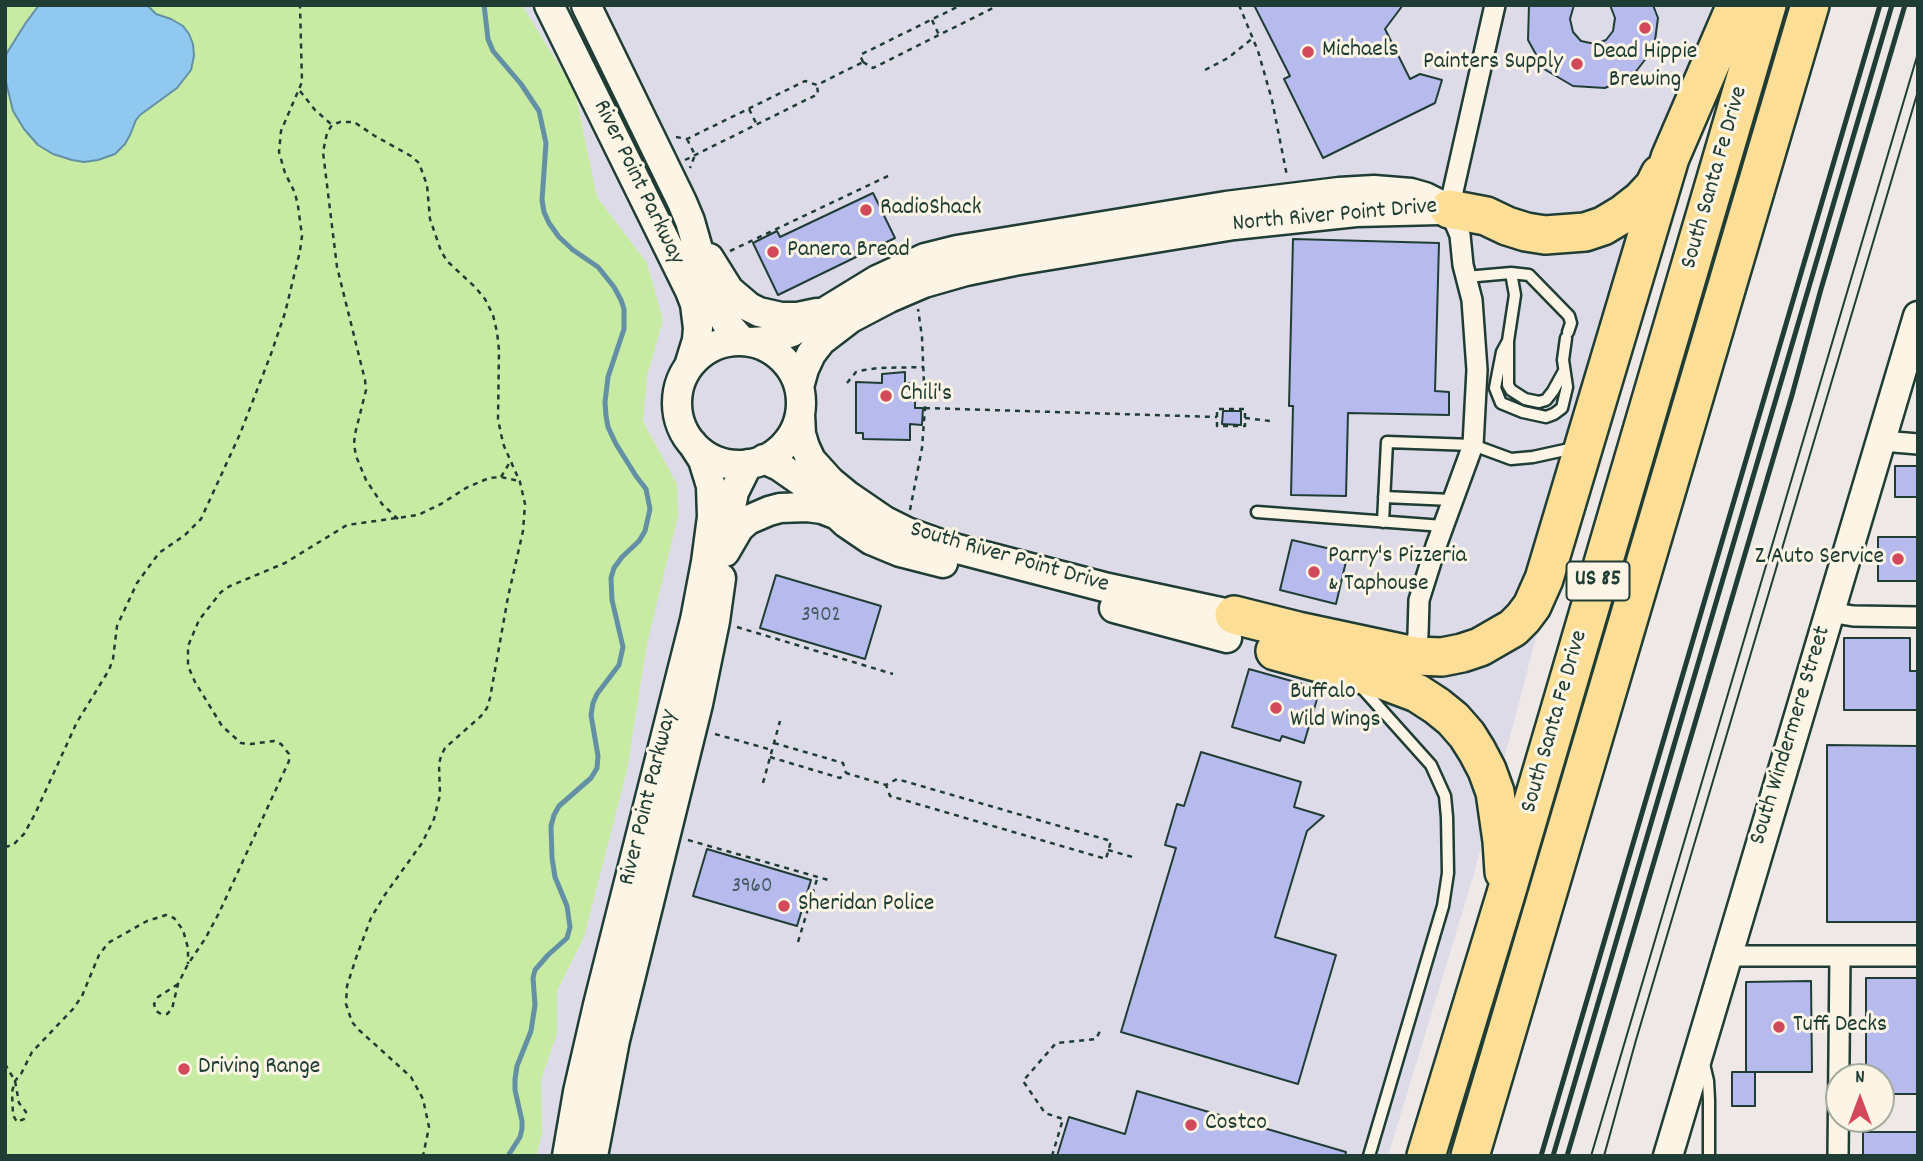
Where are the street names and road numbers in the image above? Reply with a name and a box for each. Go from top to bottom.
street label: South Santa Fe Drive [1676,83,1756,273]
street label: River Point Parkway [585,96,689,270]
street label: North River Point Drive [1231,194,1439,240]
street label: South River Point Drive [906,517,1112,601]
road number: US 85 [1566,562,1630,600]
street label: South Windermere Street [1745,623,1839,849]
street label: South Santa Fe Drive [1516,627,1596,817]
street label: River Point Parkway [614,707,686,889]

